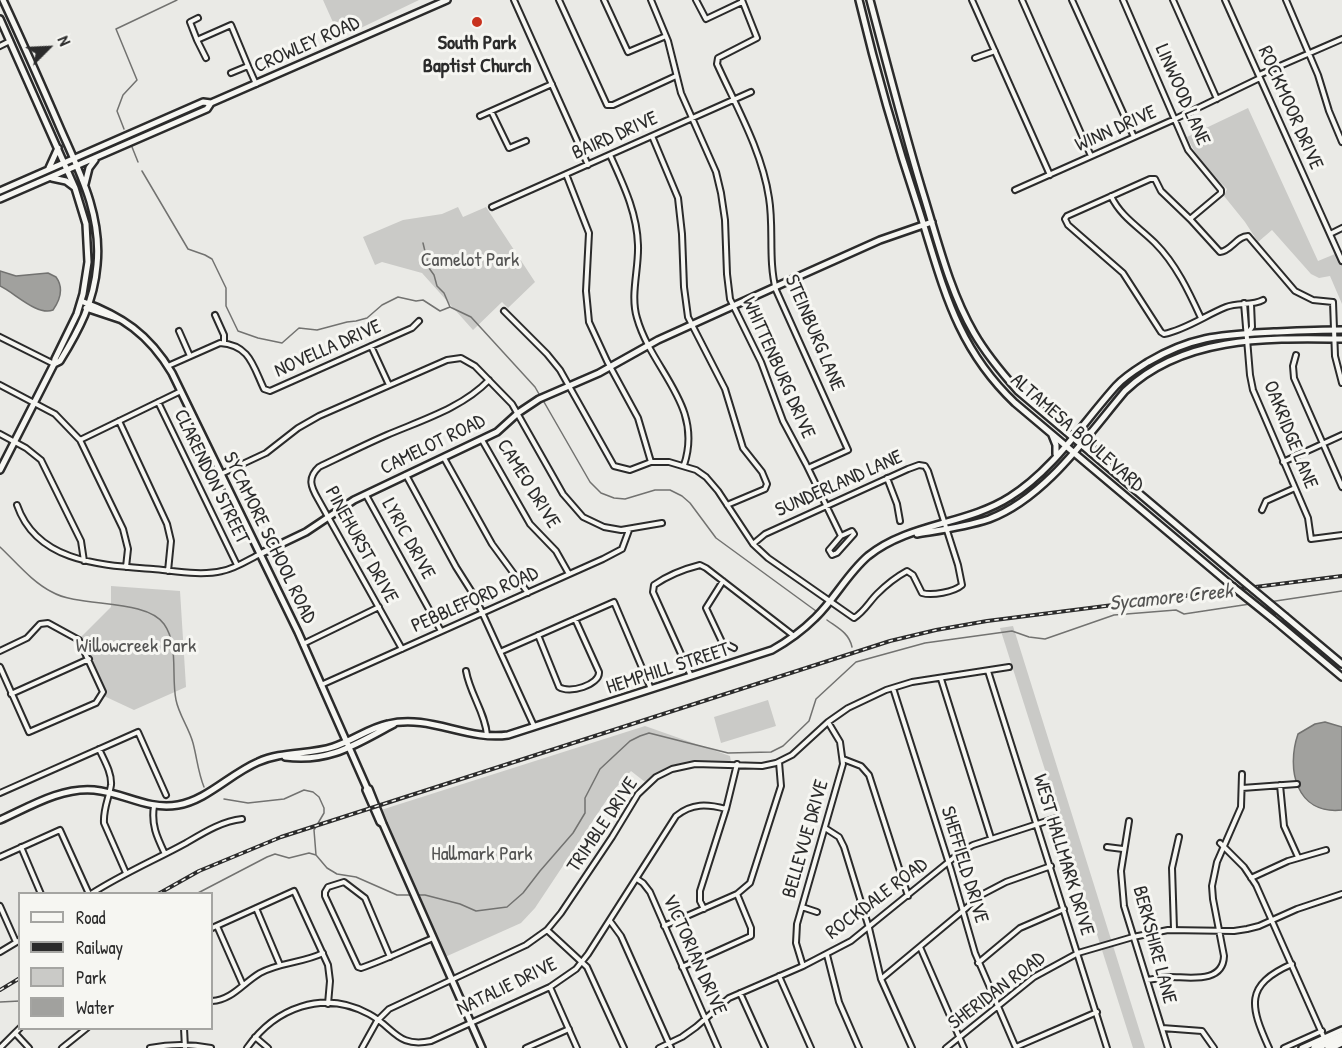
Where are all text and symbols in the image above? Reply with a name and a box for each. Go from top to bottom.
street label: CROWLEY ROAD [251,11,363,79]
marker: South Park Baptist Church [470,15,484,29]
north arrow [18,18,78,78]
text: N [53,32,76,49]
place label: South Park Baptist Church [423,32,531,79]
street label: LINWOOD LANE [1149,41,1215,149]
street label: ROCKMOOR DRIVE [1252,42,1328,174]
street label: WINN DRIVE [1072,100,1160,158]
street label: BAIRD DRIVE [568,107,662,165]
park label: Camelot Park [421,249,519,273]
street label: STEINBURG LANE [779,271,849,395]
street label: WHITTENBURG DRIVE [736,294,820,442]
street label: NOVELLA DRIVE [271,315,385,383]
street label: ALTAMESA BOULEVARD [1005,369,1149,497]
street label: OAKRIDGE LANE [1257,377,1323,493]
street label: CLARENDON STREET [168,406,254,548]
street label: CAMELOT ROAD [377,409,489,481]
street label: CAMEO DRIVE [491,435,565,533]
street label: SUNDERLAND LANE [772,445,906,523]
street label: SYCAMORE SCHOOL ROAD [217,448,321,628]
street label: PINEHURST DRIVE [319,482,403,608]
street label: LYRIC DRIVE [376,494,440,584]
street label: PEBBLEFORD ROAD [408,561,542,639]
water label: Sycamore Creek [1108,579,1234,617]
park label: Willowcreek Park [76,635,196,659]
street label: HEMPHILL STREET [603,638,733,700]
street label: WEST HALLMARK DRIVE [1027,771,1099,939]
street label: TRIMBLE DRIVE [562,773,644,877]
street label: BELLEVUE DRIVE [778,777,834,901]
street label: SHEFFIELD DRIVE [935,804,993,926]
park label: Hallmark Park [431,843,533,867]
street label: ROCKDALE ROAD [821,853,933,945]
street label: BERKSHIRE LANE [1127,883,1181,1007]
street label: VICTORIAN DRIVE [657,891,731,1019]
legend [18,892,213,1030]
text: Road [76,905,106,930]
text: Railway [76,935,123,960]
street label: SHERIDAN ROAD [944,947,1050,1035]
street label: NATALIE DRIVE [453,952,561,1022]
text: Park [76,965,106,990]
text: Water [76,995,114,1020]

